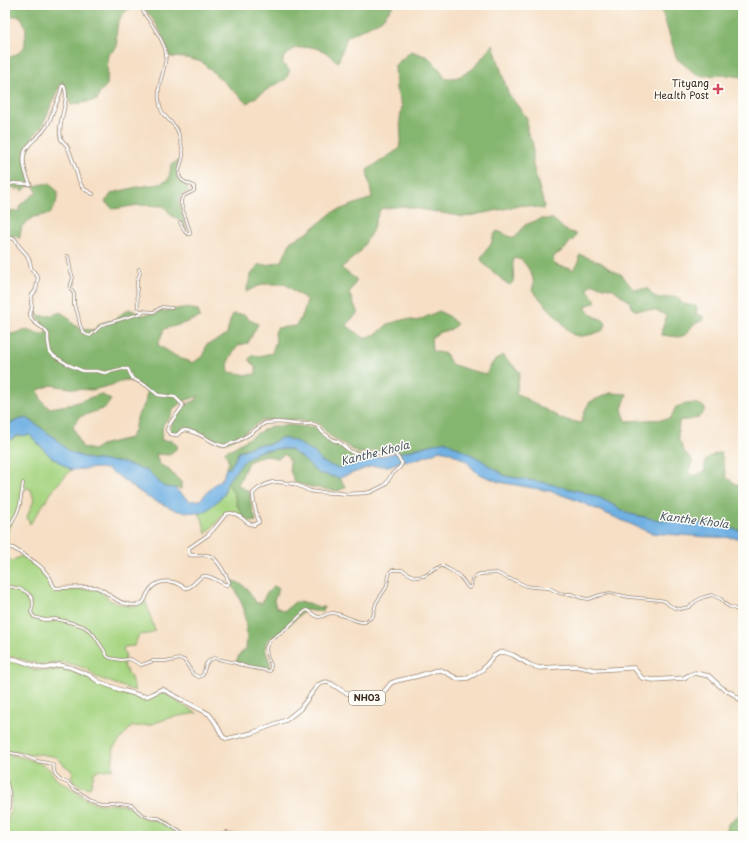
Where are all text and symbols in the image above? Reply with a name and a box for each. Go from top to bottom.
place label: Tityang Health Post [654,75,709,102]
marker: Tityang Health Post [712,83,724,95]
water label: Kanthe Khola [339,436,412,469]
water label: Kanthe Khola [658,507,731,532]
road number: NH03 [349,691,385,705]

